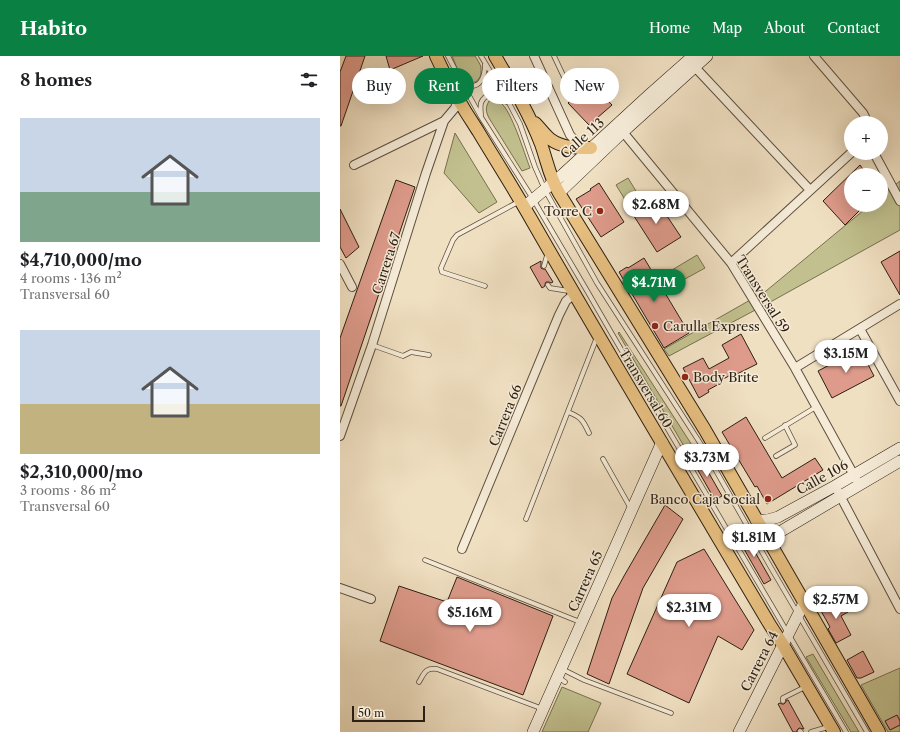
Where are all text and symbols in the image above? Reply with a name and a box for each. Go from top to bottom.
text: Habito [20,17,87,40]
text: Home [649,19,690,37]
text: Map [712,19,742,37]
text: About [764,19,805,37]
text: Contact [827,19,880,37]
chip: Buy [352,68,406,104]
chip: Rent [414,68,474,104]
chip: Filters [482,68,552,104]
chip: New [560,68,619,104]
icon: filters [298,69,320,91]
text: 8 homes [20,70,92,90]
street label: Calle 113 [557,114,607,162]
map controls [844,116,888,212]
button: + [844,116,888,160]
icon: home [134,144,206,216]
button: − [844,168,888,212]
pin: $2.68M [623,191,689,225]
text: $2.68M [632,196,680,212]
place label: Torre C [544,203,592,219]
marker: Torre C [595,206,605,216]
street label: Carrera 67 [368,229,404,296]
text: $4,710,000/mo [20,250,142,270]
street label: Transversal 59 [733,252,793,336]
pin: $4.71M [621,269,687,303]
text: 4 rooms · 136 m² [20,270,122,286]
text: $4.71M [632,274,676,290]
text: Transversal 60 [20,286,110,302]
place label: Carulla Express [663,318,760,334]
marker: Carulla Express [650,321,660,331]
pin: $3.15M [813,340,879,374]
street label: Transversal 60 [616,345,676,431]
text: $3.15M [823,345,869,361]
icon: home [134,356,206,428]
place label: Body Brite [693,369,759,385]
marker: Body Brite [680,372,690,382]
street label: Carrera 66 [485,381,525,448]
pin: $3.73M [674,444,740,478]
text: $3.73M [684,449,730,465]
street label: Calle 106 [793,456,851,498]
text: $2,310,000/mo [20,462,143,482]
text: 3 rooms · 86 m² [20,482,116,498]
place label: Banco Caja Social [650,491,760,507]
marker: Banco Caja Social [763,494,773,504]
text: Transversal 60 [20,498,110,514]
pin: $1.81M [721,524,787,558]
text: $1.81M [732,529,776,545]
street label: Carrera 65 [564,548,606,614]
pin: $2.57M [803,586,869,620]
text: $2.57M [813,591,859,607]
pin: $2.31M [656,594,722,628]
pin: $5.16M [437,599,503,633]
text: $2.31M [666,599,712,615]
text: $5.16M [447,604,493,620]
street label: Carrera 64 [737,628,781,694]
scale bar [352,704,425,723]
text: 50 m [358,706,384,720]

